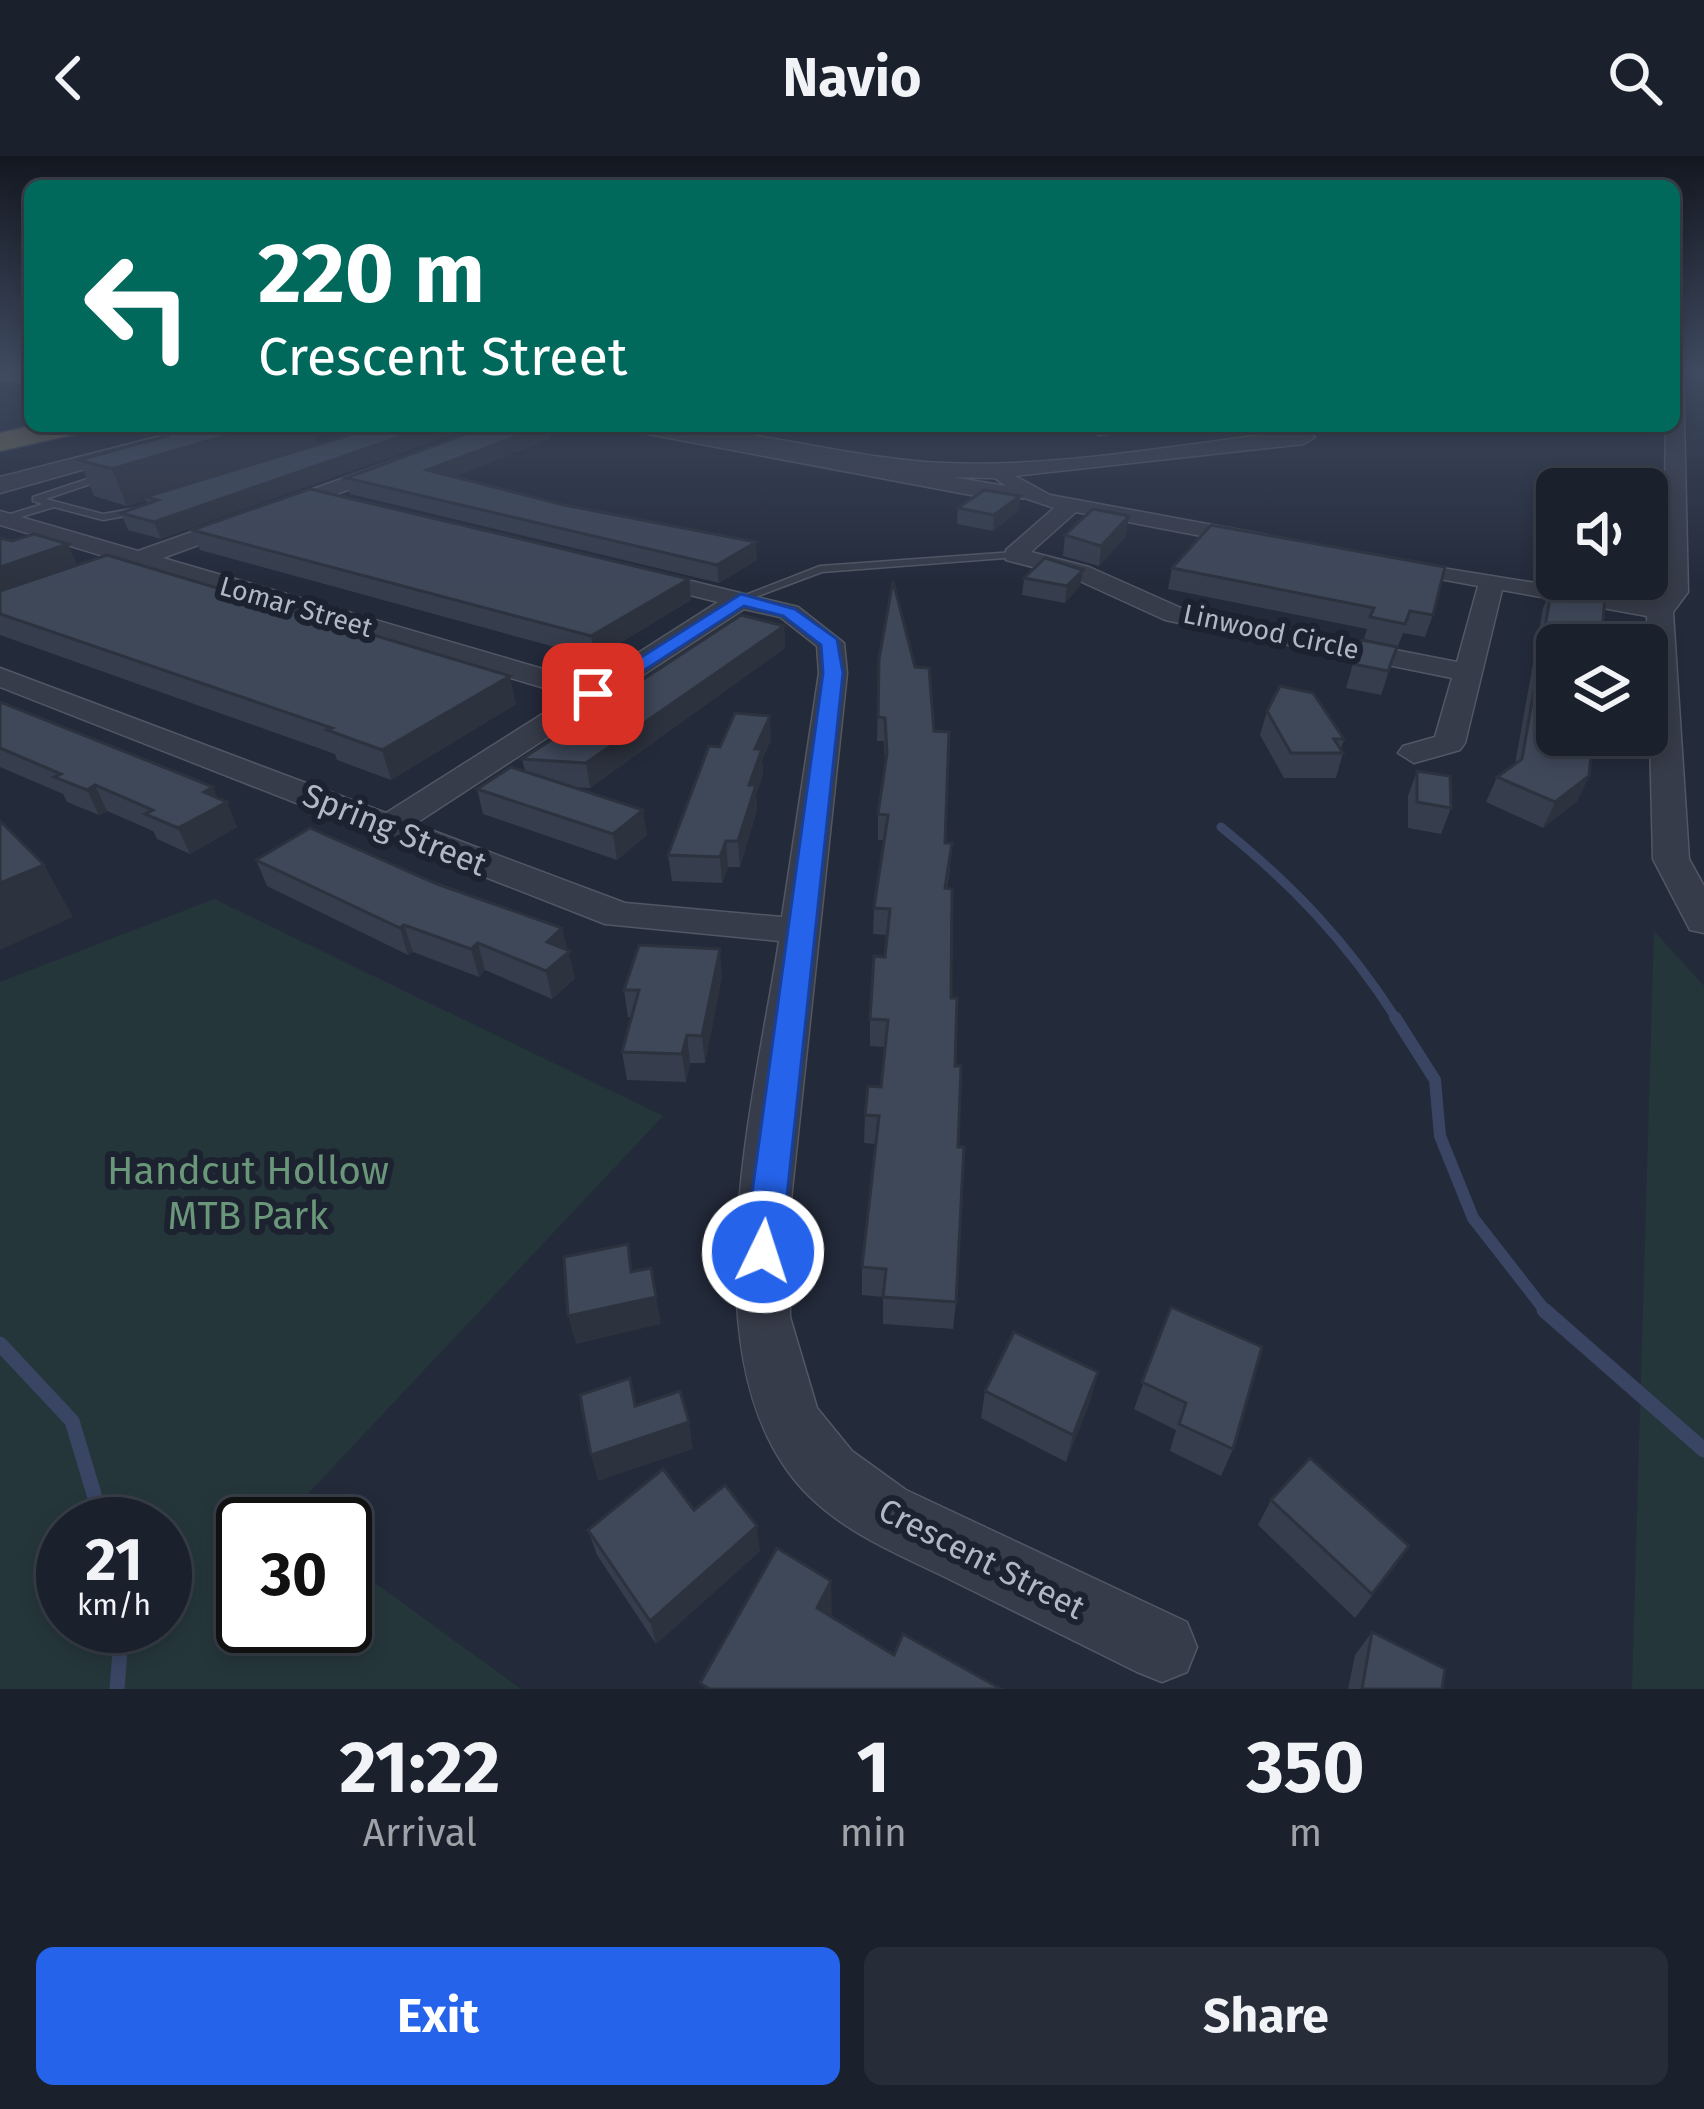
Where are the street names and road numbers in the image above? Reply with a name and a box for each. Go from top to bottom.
street label: Lomar Street [216,570,376,644]
street label: Linwood Circle [1180,598,1362,666]
street label: Spring Street [297,775,492,885]
street label: Crescent Street [872,1490,1091,1628]

